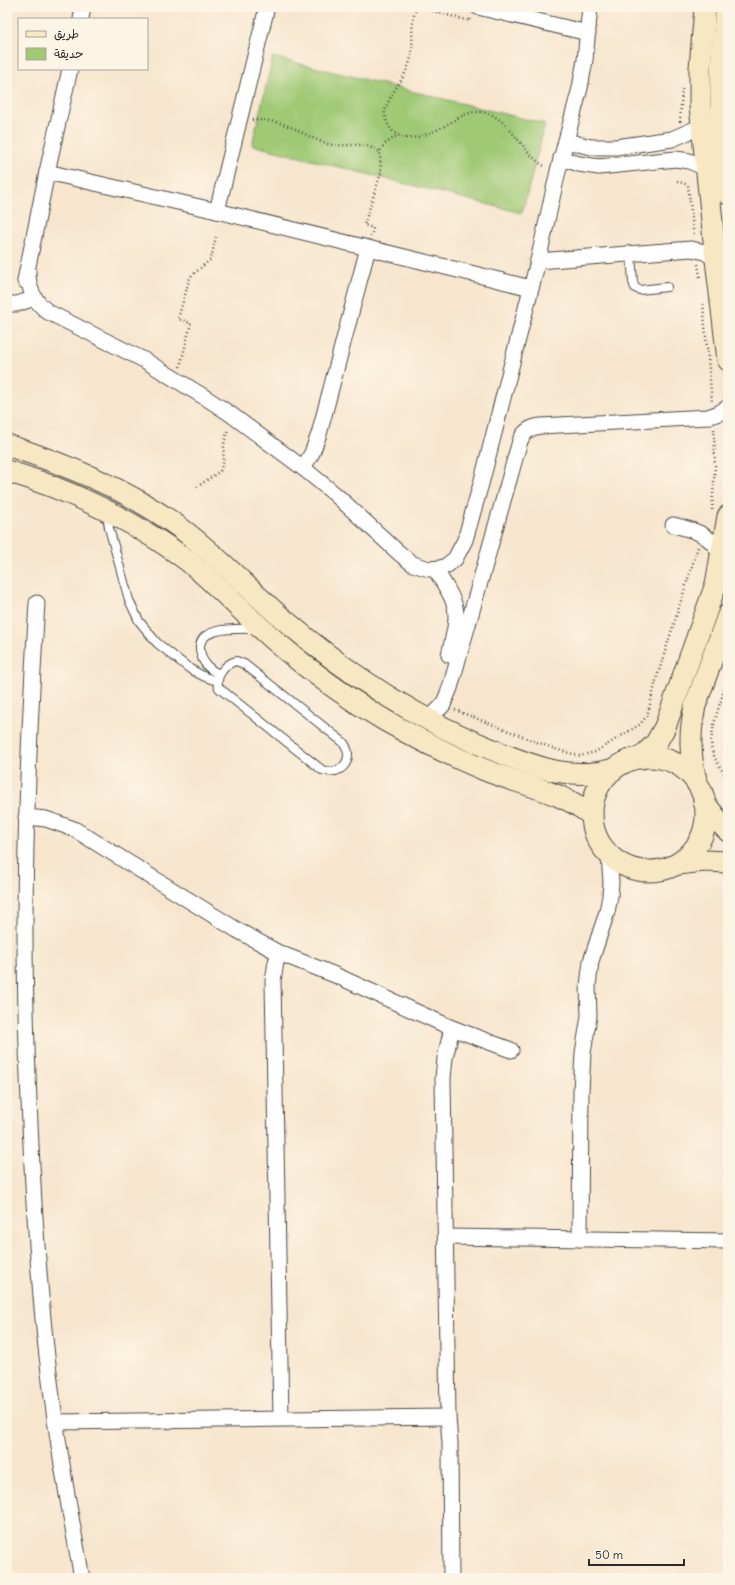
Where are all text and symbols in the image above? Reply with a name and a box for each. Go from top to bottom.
legend [18,18,148,70]
text: طريق [54,26,79,41]
text: حديقة [54,46,83,61]
scale bar [589,1541,684,1567]
text: 50 m [595,1547,624,1562]

